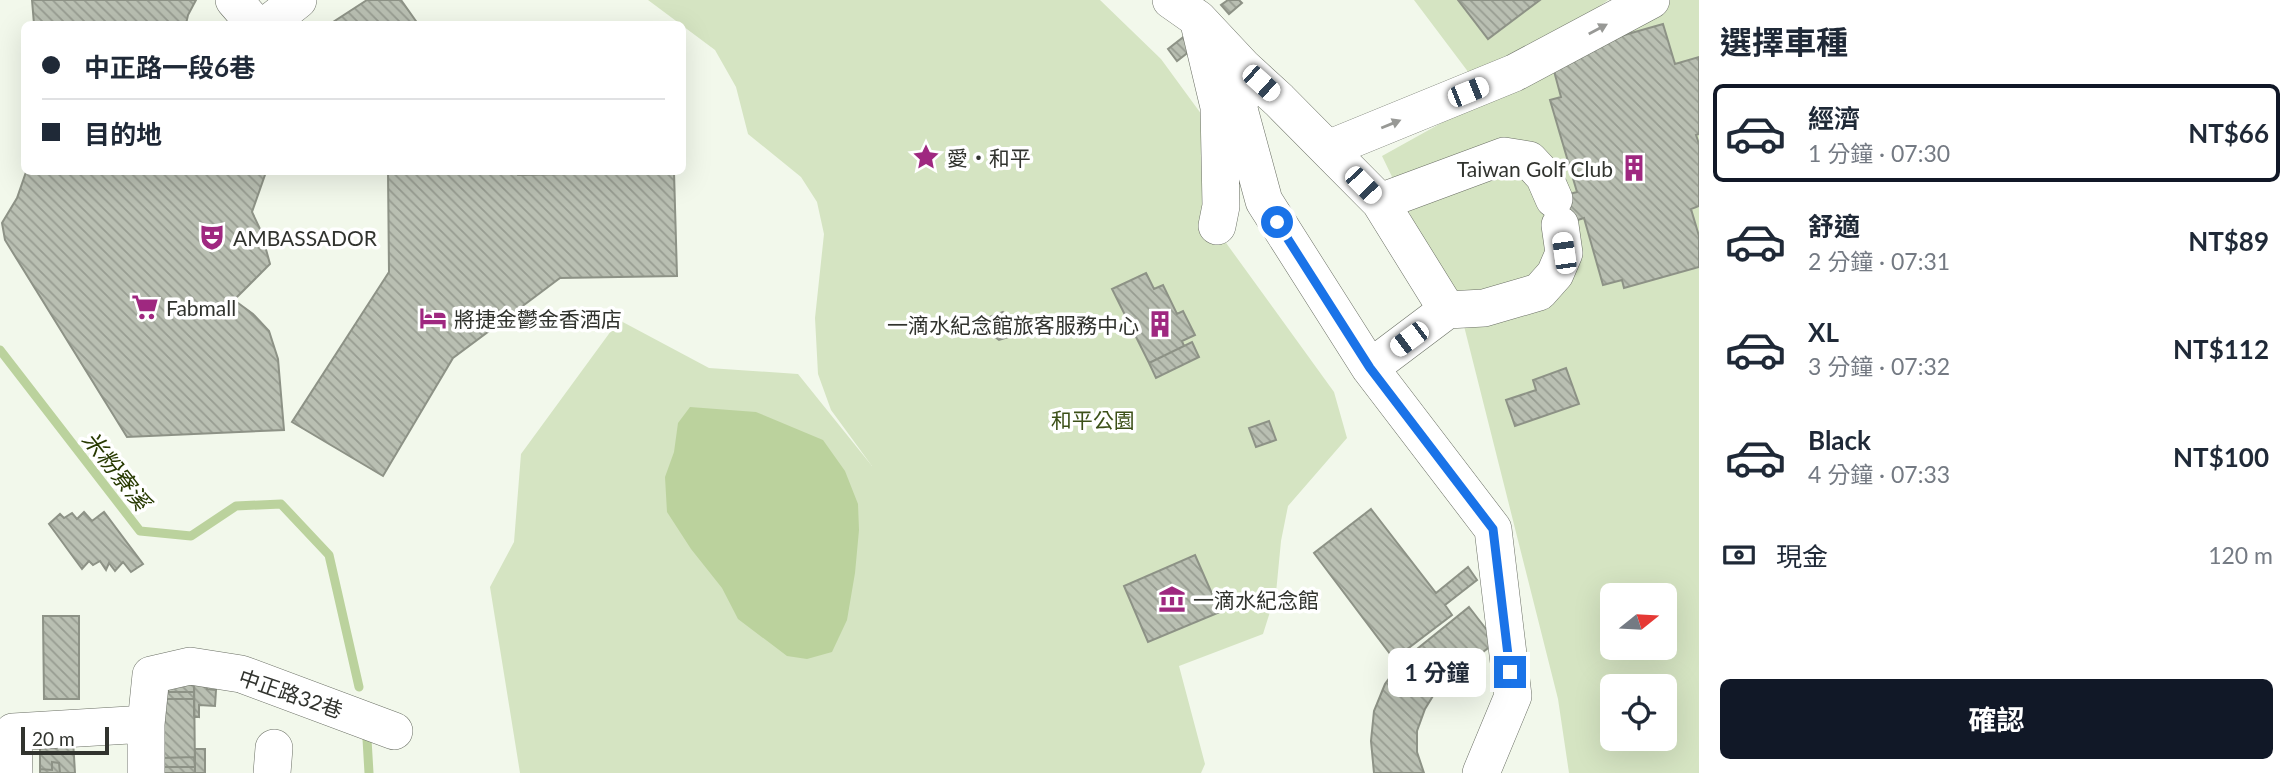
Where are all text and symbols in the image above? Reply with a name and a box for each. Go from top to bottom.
text: 選擇車種 [1720,22,1848,61]
one-way arrow [1588,23,1608,35]
text: 中正路一段6巷 [84,51,255,83]
car [1239,61,1284,105]
car [1445,74,1492,110]
icon: car [1724,102,1787,165]
text: 經濟 [1808,102,1860,134]
text: NT$66 [2188,117,2269,149]
text: 目的地 [84,118,162,150]
one-way arrow [1381,118,1402,129]
text: 1 分鐘 · 07:30 [1808,139,1950,167]
place icon: 愛‧和平 [911,142,941,172]
place label: 愛‧和平 [947,145,1031,170]
building icon: Taiwan Golf Club [1619,153,1649,183]
place label: Taiwan Golf Club [1457,156,1613,181]
car [1341,163,1386,207]
route start [1261,206,1293,238]
icon: car [1724,210,1787,273]
text: 舒適 [1808,210,1860,242]
theatre icon: AMBASSADOR [197,222,227,252]
place label: AMBASSADOR [233,225,378,250]
text: NT$89 [2188,225,2269,257]
car [1551,231,1578,275]
text: 2 分鐘 · 07:31 [1808,247,1950,275]
supermarket icon: Fabmall [130,292,160,322]
place label: Fabmall [166,295,236,320]
hotel icon: 將捷金鬱金香酒店 [418,303,448,333]
place label: 將捷金鬱金香酒店 [454,306,622,331]
building icon: 一滴水紀念館旅客服務中心 [1145,309,1175,339]
place label: 一滴水紀念館旅客服務中心 [887,312,1139,337]
text: XL [1808,316,1839,348]
car [1386,318,1433,360]
icon: car [1724,318,1787,381]
text: NT$112 [2173,333,2269,365]
text: 3 分鐘 · 07:32 [1808,352,1950,380]
park label: 和平公園 [1051,407,1135,432]
text: Black [1808,424,1871,456]
water label: 米粉寮溪 [78,425,158,517]
icon: car [1724,426,1787,489]
text: NT$100 [2173,441,2269,473]
text: 4 分鐘 · 07:33 [1808,460,1950,488]
icon: cash [1720,536,1758,574]
text: 現金 [1776,540,1828,572]
text: 120 m [2208,541,2273,569]
north arrow [1600,583,1676,660]
map controls [1600,583,1677,751]
museum icon: 一滴水紀念館 [1157,584,1187,614]
place label: 一滴水紀念館 [1193,587,1319,612]
callout: 1 分鐘 [1388,648,1486,696]
route end [1494,656,1526,688]
text: 1 分鐘 [1405,658,1469,686]
street label: 中正路32巷 [236,664,346,722]
button: locate [1600,674,1677,751]
button: 確認 [1720,679,2273,759]
scale bar [21,724,108,756]
text: 20 m [32,727,75,750]

